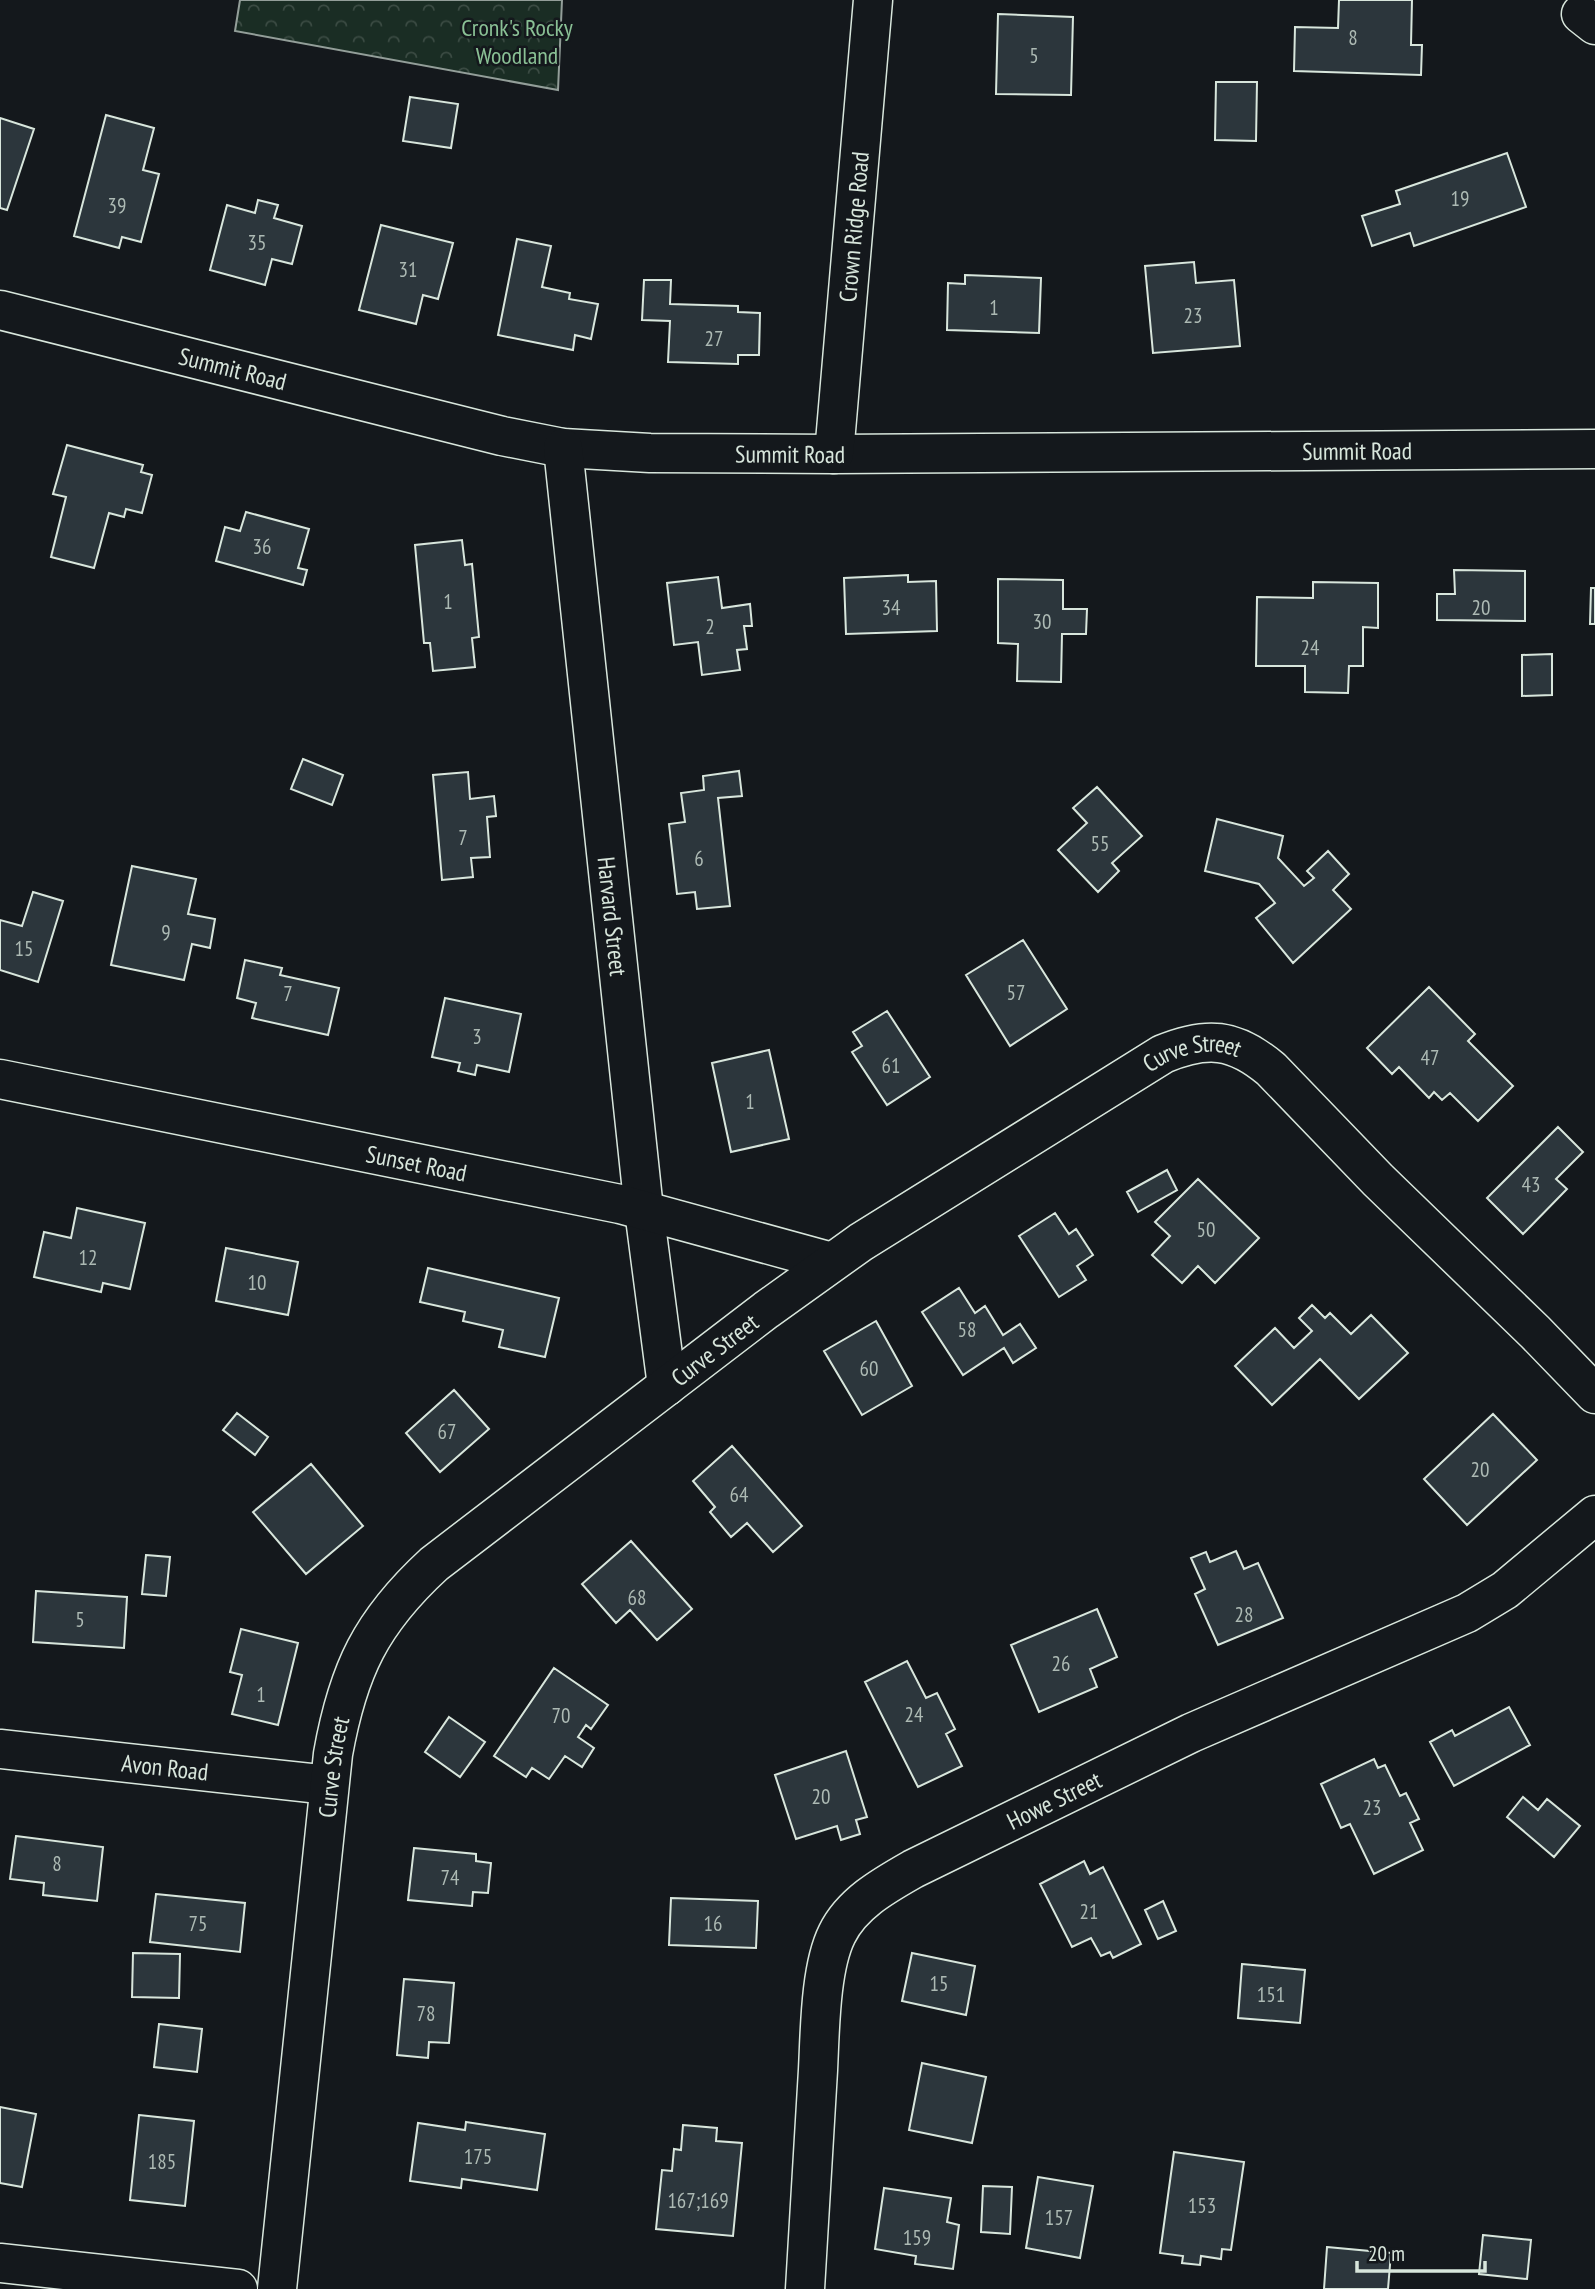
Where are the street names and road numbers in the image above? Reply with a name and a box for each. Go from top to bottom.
street label: Crown Ridge Road [832,150,875,303]
street label: Summit Road [176,340,290,397]
street label: Summit Road [1302,435,1412,466]
street label: Summit Road [735,438,845,470]
street label: Harvard Street [591,855,635,978]
street label: Curve Street [1137,1027,1247,1078]
street label: Sunset Road [364,1138,470,1188]
street label: Curve Street [665,1306,765,1393]
street label: Curve Street [311,1713,356,1819]
street label: Avon Road [120,1747,210,1787]
street label: Howe Street [1001,1764,1107,1836]

